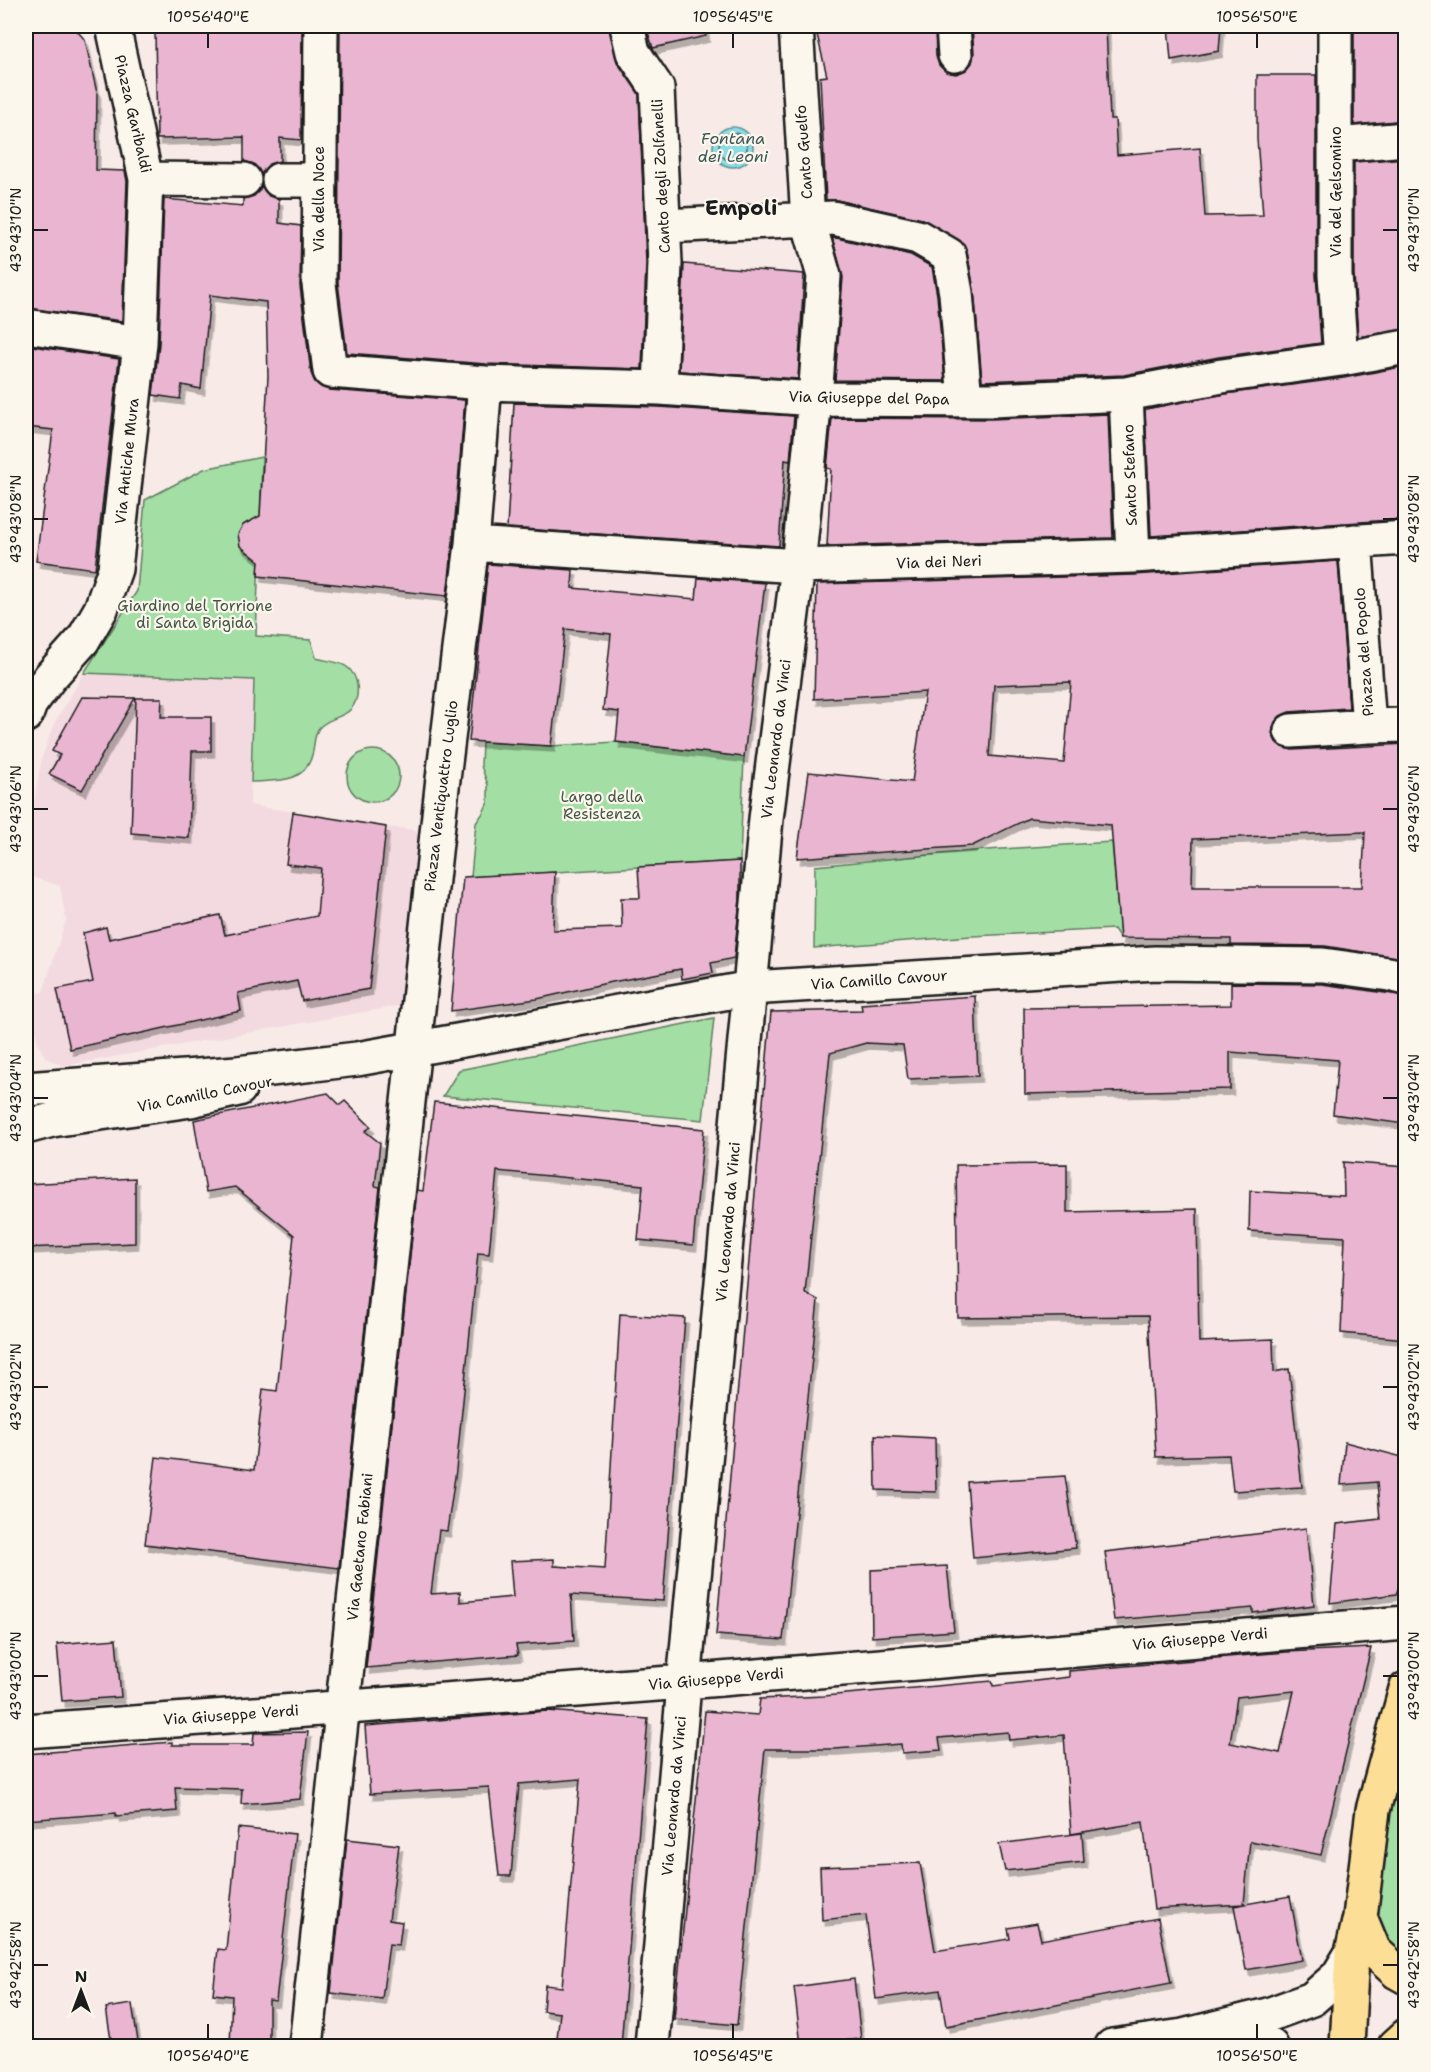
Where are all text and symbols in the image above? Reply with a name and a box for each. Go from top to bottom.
text: 10°56'40"E [167,7,249,27]
text: 10°56'45"E [693,7,773,27]
text: 10°56'50"E [1216,7,1298,27]
street label: Piazza Garibaldi [110,53,156,175]
street label: Canto degli Zolfanelli [647,98,675,254]
street label: Canto Guelfo [791,104,817,200]
street label: Via del Gelsomino [1326,126,1346,258]
water label: Fontana dei Leoni [698,128,769,167]
street label: Via della Noce [309,146,329,252]
text: 43°43'10"N [6,187,26,273]
text: 43°43'10"N [1404,187,1424,273]
district label: Empoli [705,194,777,222]
street label: Via Giuseppe del Papa [788,387,950,409]
street label: Via Antiche Mura [110,396,144,525]
street label: Santo Stefano [1118,424,1142,526]
text: 43°43'08"N [6,475,26,563]
text: 43°43'08"N [1404,475,1424,563]
street label: Via dei Neri [896,551,982,573]
street label: Piazza del Popolo [1350,587,1378,717]
park label: Giardino del Torrione di Santa Brigida [117,596,273,633]
street label: Via Leonardo da Vinci [756,658,796,820]
street label: Piazza Ventiquattro Luglio [419,699,463,893]
text: 43°43'06"N [6,765,26,853]
text: 43°43'06"N [1404,765,1424,853]
park label: Largo della Resistenza [561,787,644,824]
street label: Via Camillo Cavour [810,965,948,995]
text: 43°43'04"N [6,1054,26,1142]
text: 43°43'04"N [1404,1054,1424,1142]
street label: Via Camillo Cavour [136,1071,274,1117]
street label: Via Leonardo da Vinci [711,1141,745,1303]
text: 43°43'02"N [6,1343,26,1431]
text: 43°43'02"N [1404,1343,1424,1431]
street label: Via Gaetano Fabiani [342,1472,378,1622]
street label: Via Giuseppe Verdi [1131,1623,1269,1655]
text: 43°43'00"N [6,1631,26,1721]
text: 43°43'00"N [1404,1631,1424,1721]
street label: Via Giuseppe Verdi [647,1663,785,1695]
street label: Via Giuseppe Verdi [162,1700,300,1730]
street label: Via Leonardo da Vinci [657,1715,691,1877]
text: 43°42'58"N [6,1921,26,2009]
text: 43°42'58"N [1404,1921,1424,2009]
north arrow [51,1961,111,2021]
text: N [75,1966,87,1987]
text: 10°56'40"E [167,2046,249,2066]
text: 10°56'45"E [693,2046,773,2066]
text: 10°56'50"E [1216,2046,1298,2066]

